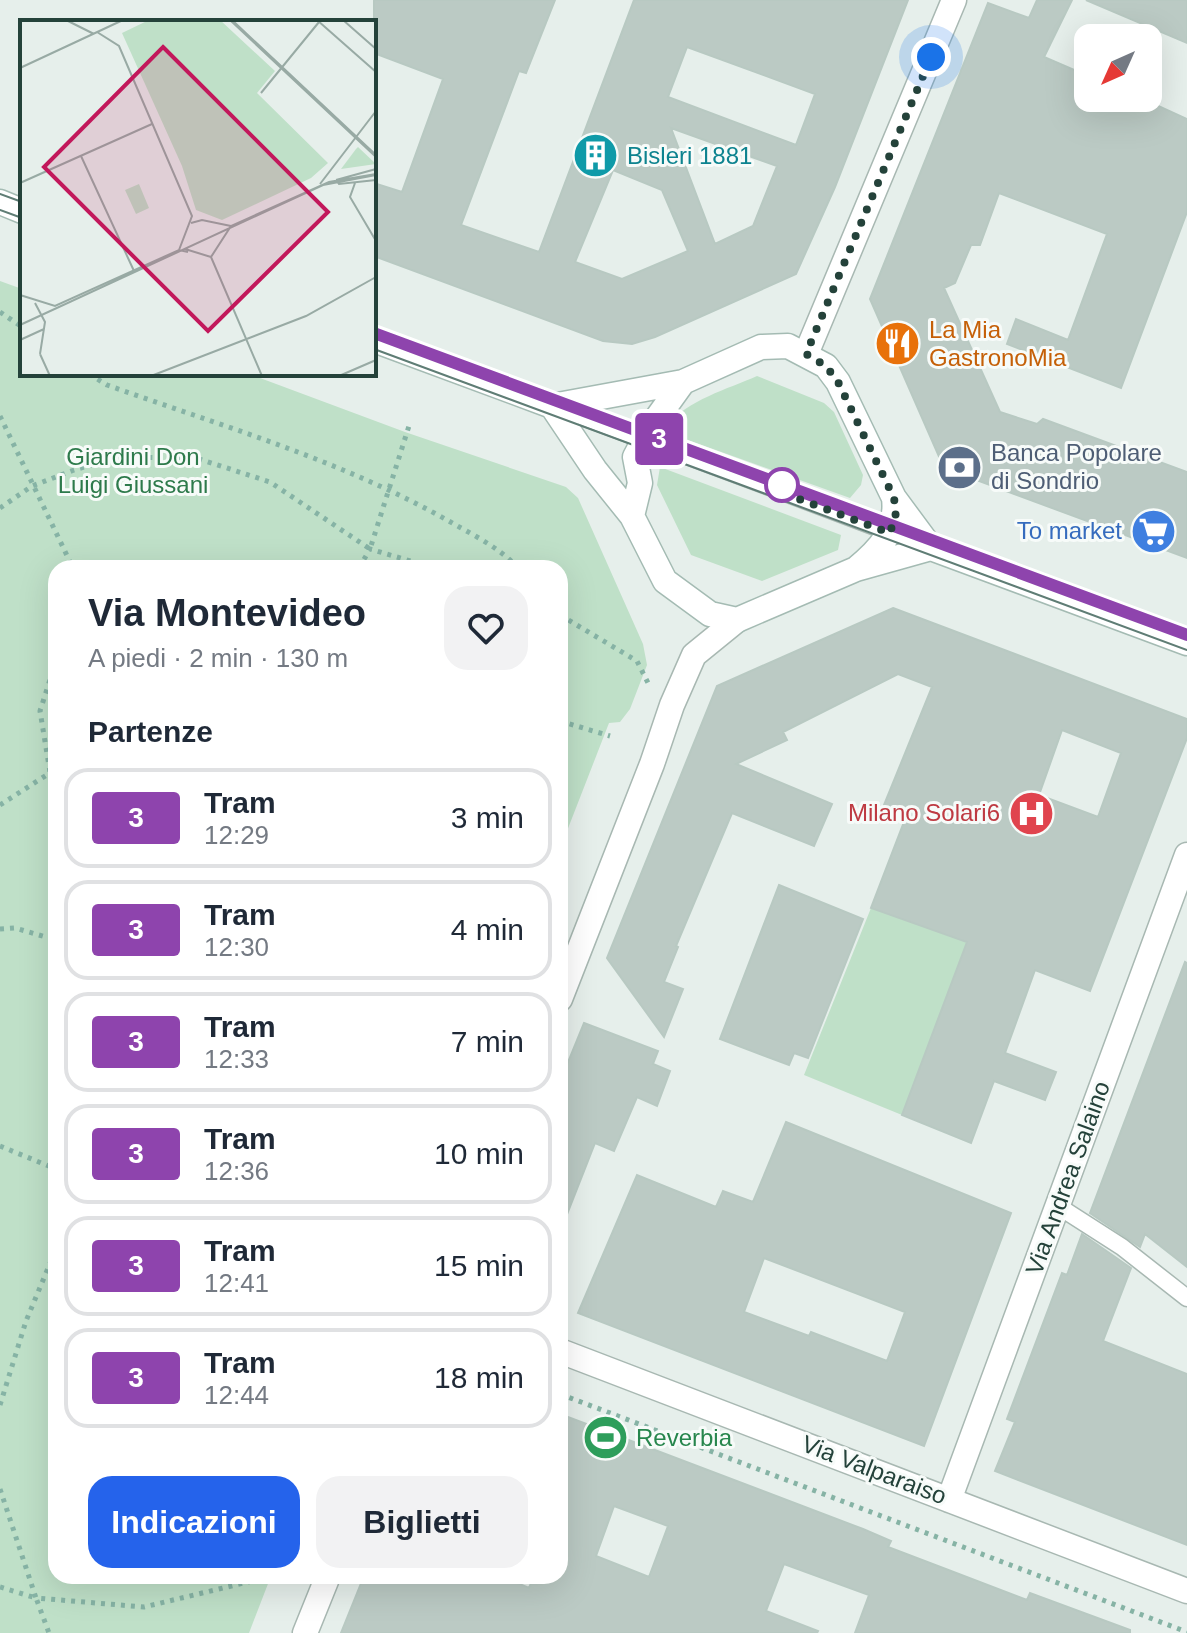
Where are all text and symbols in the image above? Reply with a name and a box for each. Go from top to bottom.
inset map [20,20,376,376]
north arrow [1074,24,1162,112]
map controls [1074,24,1162,112]
your location [911,37,951,77]
building icon: Bisleri 1881 [572,132,620,180]
place label: Bisleri 1881 [627,142,752,169]
place label: La Mia GastronoMia [929,316,1067,371]
restaurant icon: La Mia GastronoMia [874,320,922,368]
line badge: 3 [633,413,685,465]
text: 3 [651,423,667,454]
place label: Banca Popolare di Sondrio [991,439,1162,494]
park label: Giardini Don Luigi Giussani [58,443,208,498]
bank icon: Banca Popolare di Sondrio [936,443,984,491]
unlabelled marker [765,468,799,502]
supermarket icon: To market [1129,507,1177,555]
place label: To market [1017,517,1122,544]
button: heart [444,586,528,670]
text: Via Montevideo [88,592,366,634]
text: A piedi · 2 min · 130 m [88,643,348,673]
text: Partenze [88,715,213,748]
text: Tram [204,786,276,819]
hospital icon: Milano Solari6 [1007,789,1055,837]
place label: Milano Solari6 [848,799,1000,826]
text: 3 min [451,801,524,834]
text: 3 [128,802,144,833]
text: 12:29 [204,820,269,850]
text: Tram [204,898,276,931]
text: 4 min [451,913,524,946]
text: 3 [128,914,144,945]
text: 12:30 [204,932,269,962]
text: Tram [204,1010,276,1043]
text: 7 min [451,1025,524,1058]
text: 3 [128,1026,144,1057]
text: 12:33 [204,1044,269,1074]
street label: Via Andrea Salaino [1020,1077,1115,1278]
text: Tram [204,1122,276,1155]
text: 10 min [434,1137,524,1170]
text: 3 [128,1138,144,1169]
text: 12:36 [204,1156,269,1186]
text: Tram [204,1234,276,1267]
text: 15 min [434,1249,524,1282]
text: 3 [128,1250,144,1281]
text: 12:41 [204,1268,269,1298]
text: Tram [204,1346,276,1379]
text: 18 min [434,1361,524,1394]
text: 3 [128,1362,144,1393]
text: 12:44 [204,1380,269,1410]
sports icon: Reverbia [581,1414,629,1462]
place label: Reverbia [636,1424,733,1451]
street label: Via Valparaiso [798,1430,950,1509]
button: Indicazioni [88,1476,300,1568]
button: Biglietti [316,1476,528,1568]

